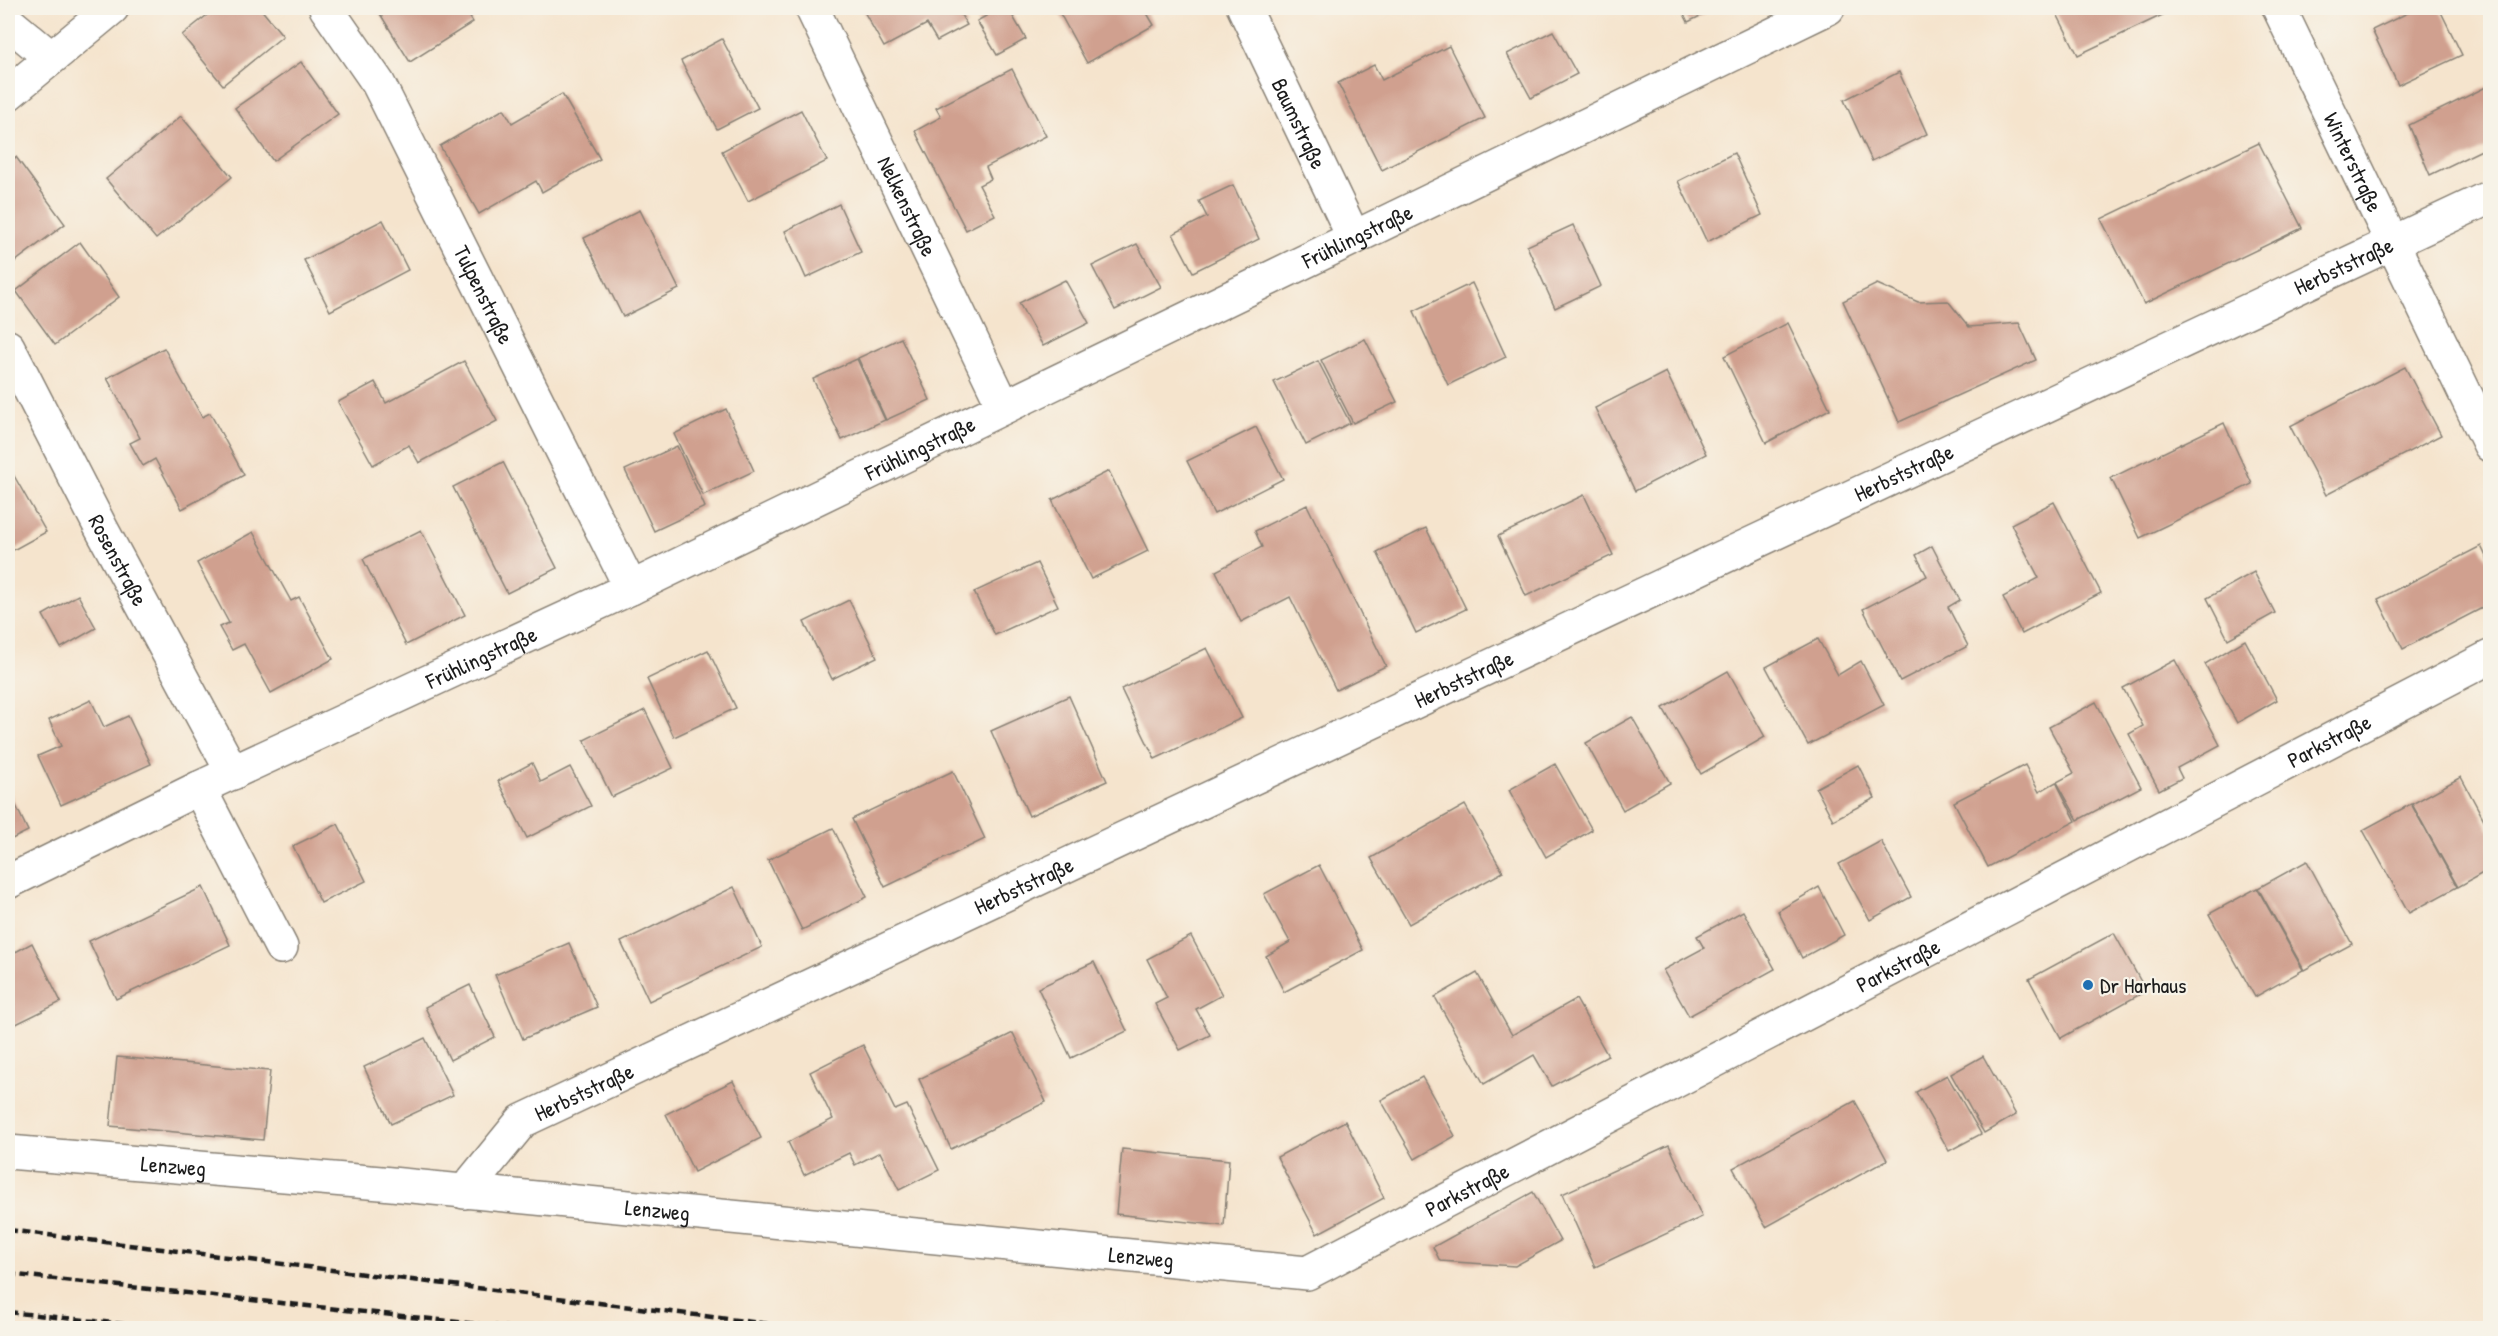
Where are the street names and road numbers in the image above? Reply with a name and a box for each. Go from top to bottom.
street label: Baumstraße [1265,73,1334,174]
street label: Winterstraße [2317,107,2390,217]
street label: Nelkenstraße [871,151,944,262]
street label: Frühlingstraße [1296,197,1418,276]
street label: Herbststraße [2289,230,2398,302]
street label: Tulpenstraße [447,240,521,349]
street label: Frühlingstraße [859,408,980,488]
street label: Herbststraße [1849,436,1958,508]
street label: Rosenstraße [82,509,155,611]
street label: Frühlingstraße [420,619,542,696]
street label: Herbststraße [1409,643,1518,715]
street label: Parkstraße [2282,706,2376,775]
street label: Herbststraße [969,849,1078,922]
street label: Parkstraße [1851,931,1945,999]
street label: Herbststraße [529,1056,639,1128]
street label: Lenzweg [140,1148,207,1183]
street label: Parkstraße [1420,1155,1514,1224]
street label: Lenzweg [624,1192,691,1228]
street label: Lenzweg [1107,1239,1175,1275]

